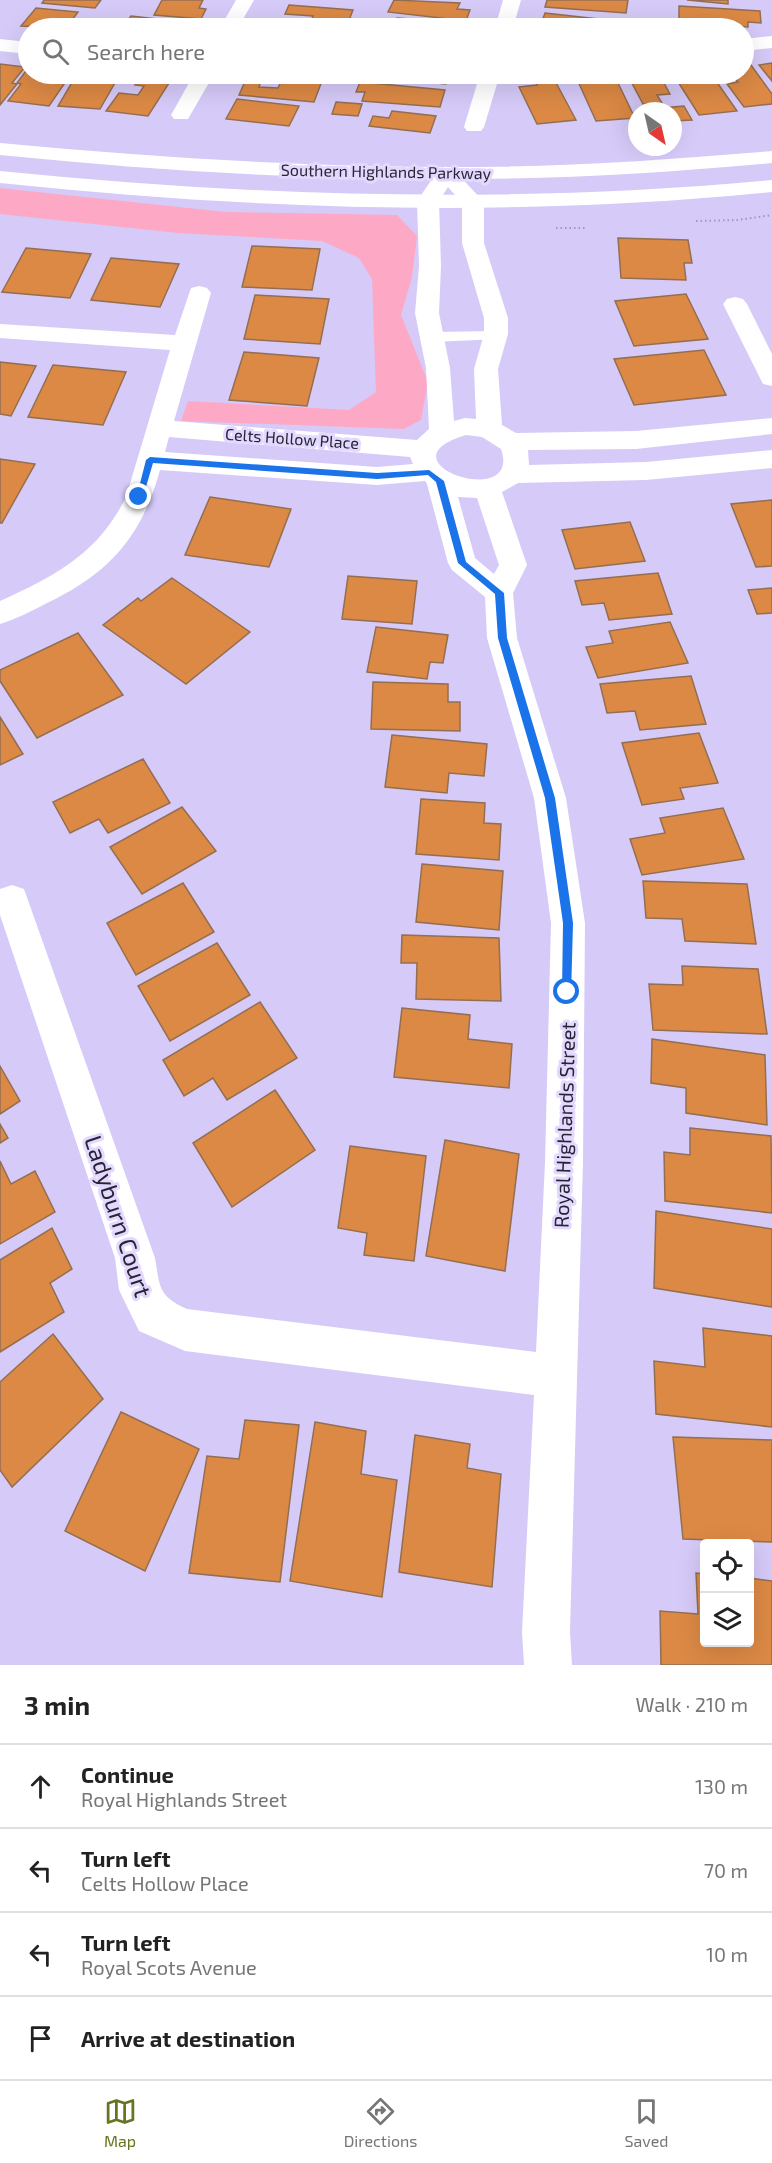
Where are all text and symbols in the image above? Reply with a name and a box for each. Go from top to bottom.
search box [18,18,754,84]
icon: search [39,35,72,68]
text: Search here [87,38,205,64]
north arrow [628,102,682,156]
street label: Southern Highlands Parkway [281,160,492,182]
street label: Celts Hollow Place [224,424,360,452]
route end [125,483,151,509]
route start [553,978,579,1004]
street label: Royal Highlands Street [548,1021,580,1228]
street label: Ladyburn Court [79,1132,159,1300]
map controls [700,1539,754,1647]
button: locate [700,1539,754,1593]
button: layers [700,1593,754,1647]
text: 3 min [24,1689,90,1720]
text: Walk · 210 m [636,1692,748,1716]
text: Continue [81,1761,174,1787]
icon: ahead [24,1770,57,1803]
text: 130 m [695,1774,748,1798]
text: Royal Highlands Street [81,1787,287,1811]
text: Turn left [81,1845,170,1871]
icon: left [24,1854,57,1887]
text: 70 m [704,1858,748,1882]
text: Celts Hollow Place [81,1871,249,1895]
text: Turn left [81,1929,170,1955]
icon: left [24,1938,57,1971]
text: 10 m [706,1942,748,1966]
text: Royal Scots Avenue [81,1955,257,1979]
icon: arrive [24,2022,57,2055]
text: Arrive at destination [81,2025,295,2051]
tab: Map [104,2095,137,2150]
tab: Directions [344,2095,417,2150]
tab: Saved [625,2095,668,2150]

